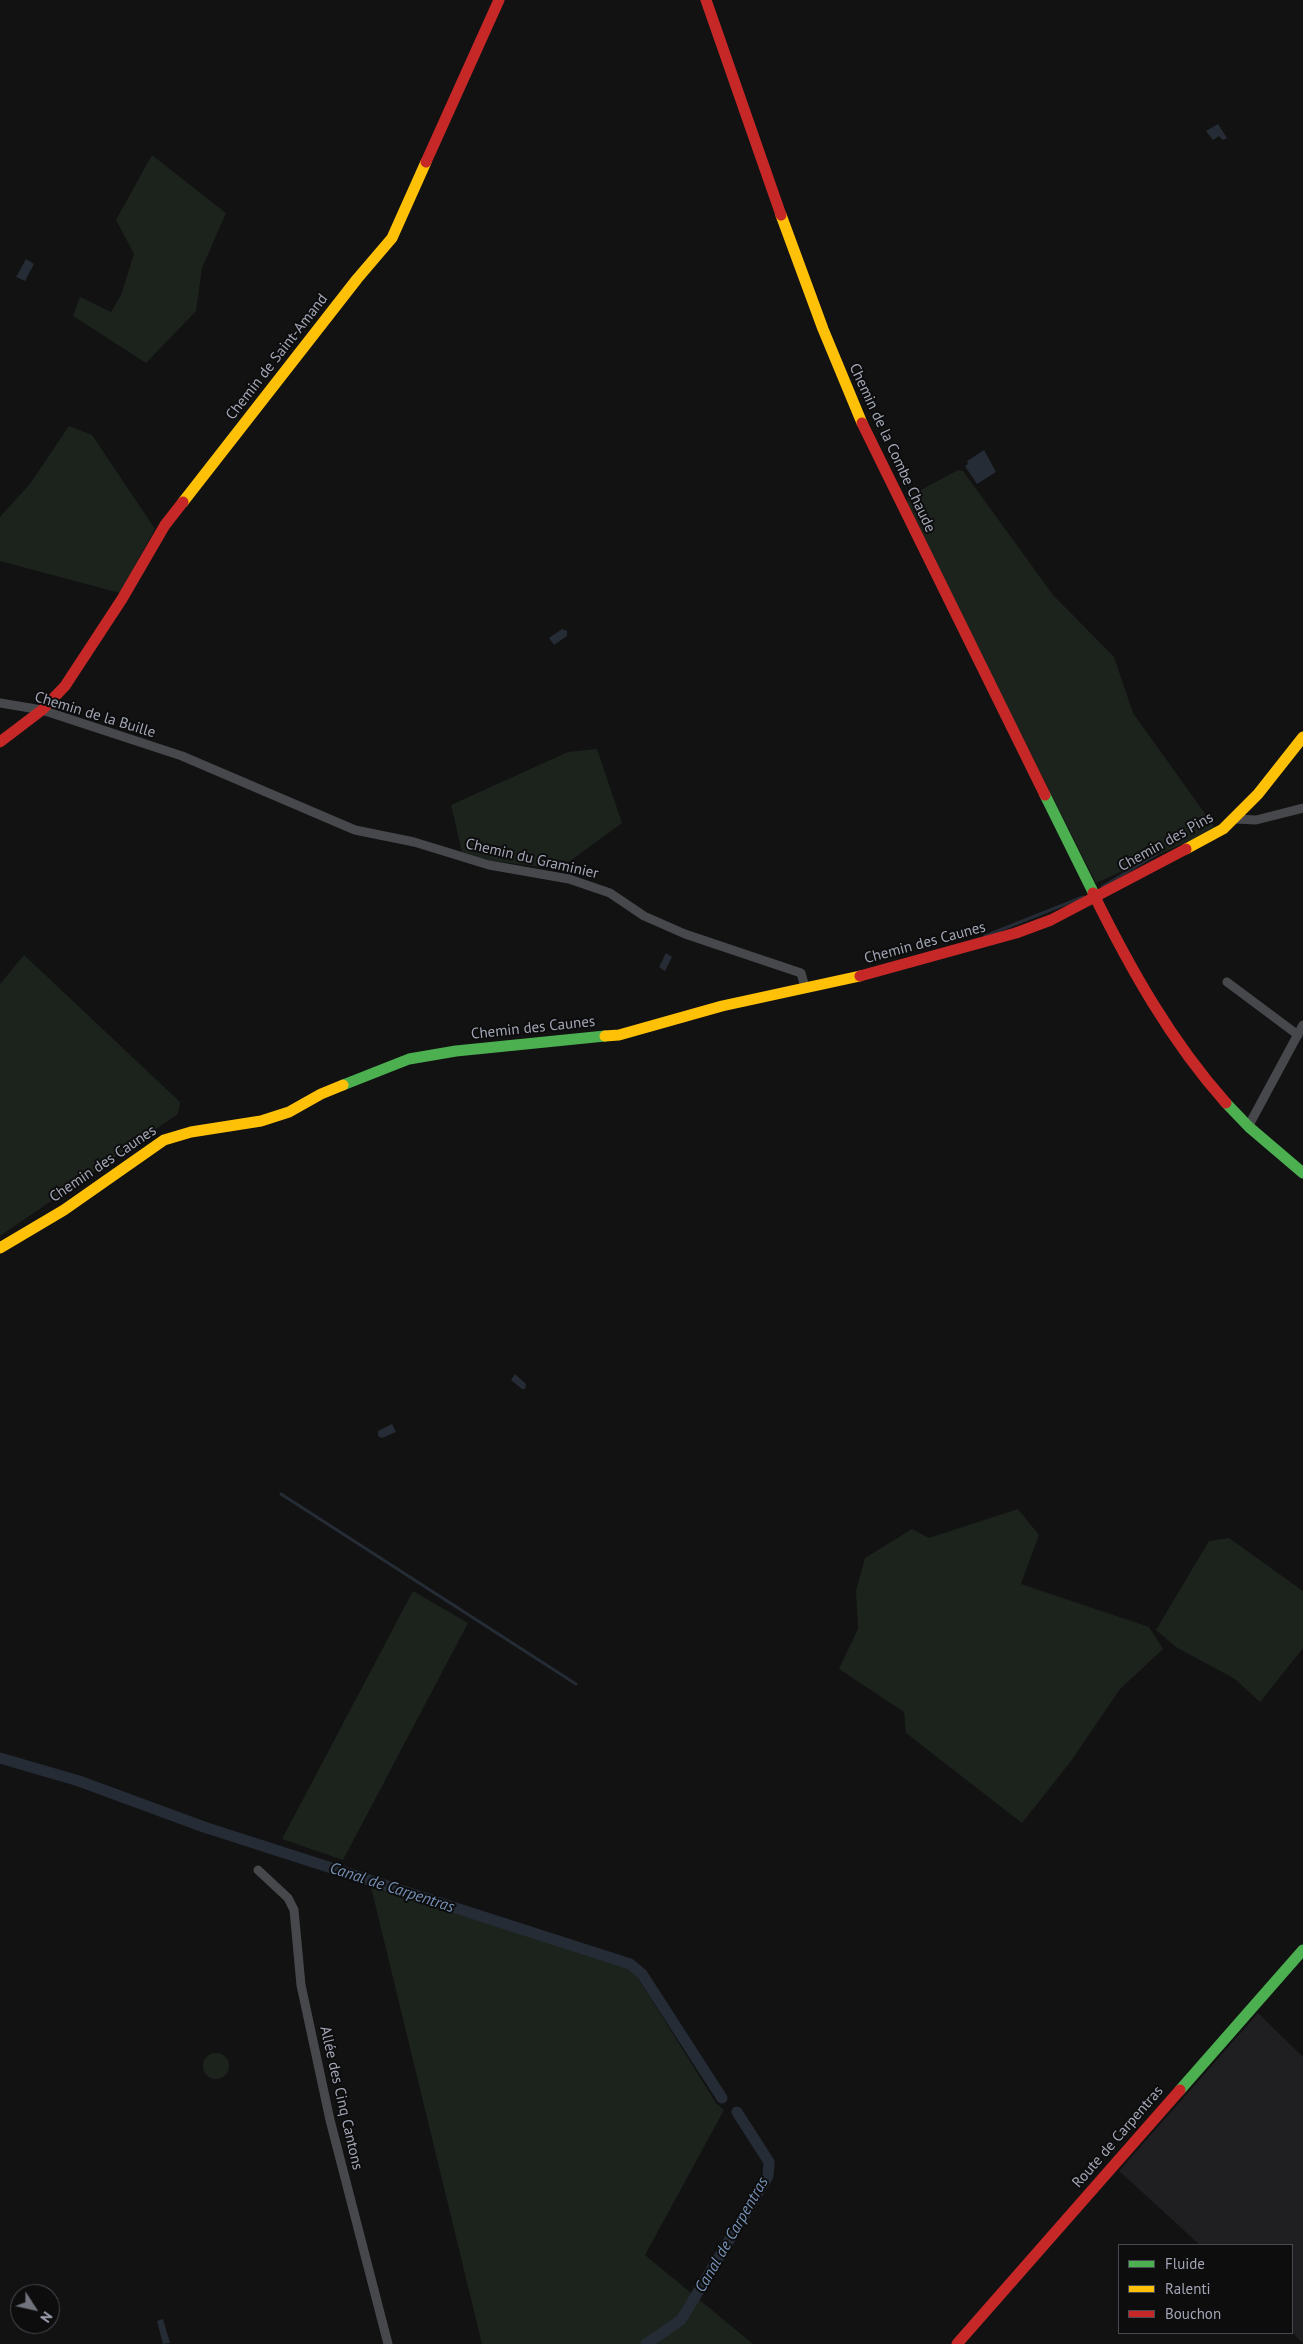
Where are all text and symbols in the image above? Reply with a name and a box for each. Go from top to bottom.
street label: Chemin de Saint-Amand [222,290,332,424]
street label: Chemin de la Combe Chaude [845,361,939,535]
street label: Chemin de la Buille [32,688,158,742]
street label: Chemin des Pins [1115,808,1217,876]
street label: Chemin du Graminier [464,835,600,883]
street label: Chemin des Caunes [862,918,988,968]
street label: Chemin des Caunes [470,1013,596,1043]
street label: Chemin des Caunes [46,1122,160,1206]
water label: Canal de Carpentras [327,1859,457,1917]
street label: Allée des Cinq Cantons [316,2024,366,2172]
street label: Route de Carpentras [1069,2082,1167,2192]
water label: Canal de Carpentras [691,2174,773,2296]
legend [1118,2244,1293,2334]
text: Fluide [1165,2254,1205,2273]
text: Ralenti [1165,2279,1211,2298]
north arrow [10,2284,60,2334]
text: Bouchon [1165,2304,1221,2323]
text: N [36,2308,56,2326]

